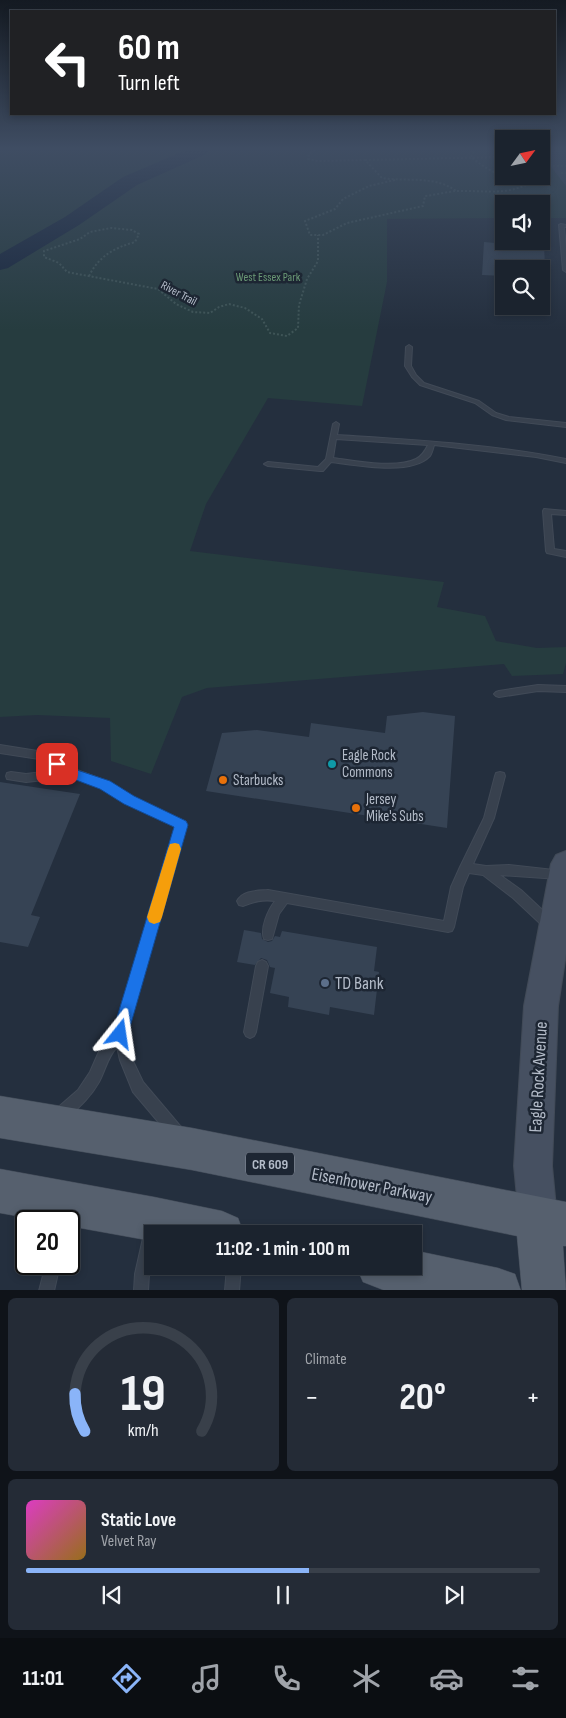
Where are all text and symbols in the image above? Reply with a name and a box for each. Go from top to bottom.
text: 60 m [118,27,180,70]
icon: left [35,30,100,95]
text: Turn left [118,70,180,97]
north arrow [495,130,550,185]
map controls [495,130,550,315]
button: sound [495,195,550,250]
button: search [495,260,550,315]
park label: West Essex Park [236,270,301,285]
street label: River Trail [158,278,199,309]
pin [36,743,78,785]
place label: Eagle Rock Commons [342,746,396,782]
icon: arrive [43,750,71,778]
marker: Eagle Rock Commons [326,758,338,770]
place label: Starbucks [233,771,283,790]
marker: Starbucks [217,774,229,786]
place label: Jersey Mike's Subs [365,790,424,826]
marker: Jersey Mike's Subs [350,802,362,814]
place label: TD Bank [335,973,384,994]
marker: TD Bank [319,977,331,989]
position arrow [93,1007,145,1059]
street label: Eagle Rock Avenue [525,1021,552,1133]
road number: CR 609 [246,1152,294,1176]
street label: Eisenhower Parkway [310,1163,434,1207]
speed limit sign: 20 [15,1210,80,1275]
text: 11:02 · 1 min · 100 m [216,1238,350,1261]
text: Climate [305,1350,347,1369]
text: 19 [121,1363,166,1426]
text: 20° [399,1375,446,1420]
text: − [305,1381,319,1414]
text: + [526,1381,540,1414]
text: km/h [128,1420,159,1441]
text: Static Love [101,1509,176,1532]
text: Velvet Ray [101,1532,156,1551]
icon: previous [98,1581,126,1609]
icon: pause [269,1581,297,1609]
icon: next [440,1581,468,1609]
icon: directions [109,1661,144,1696]
icon: music [189,1661,224,1696]
icon: phone [269,1661,304,1696]
icon: climate [349,1661,384,1696]
icon: car [429,1661,464,1696]
icon: filters [508,1661,543,1696]
text: 11:01 [22,1665,64,1692]

